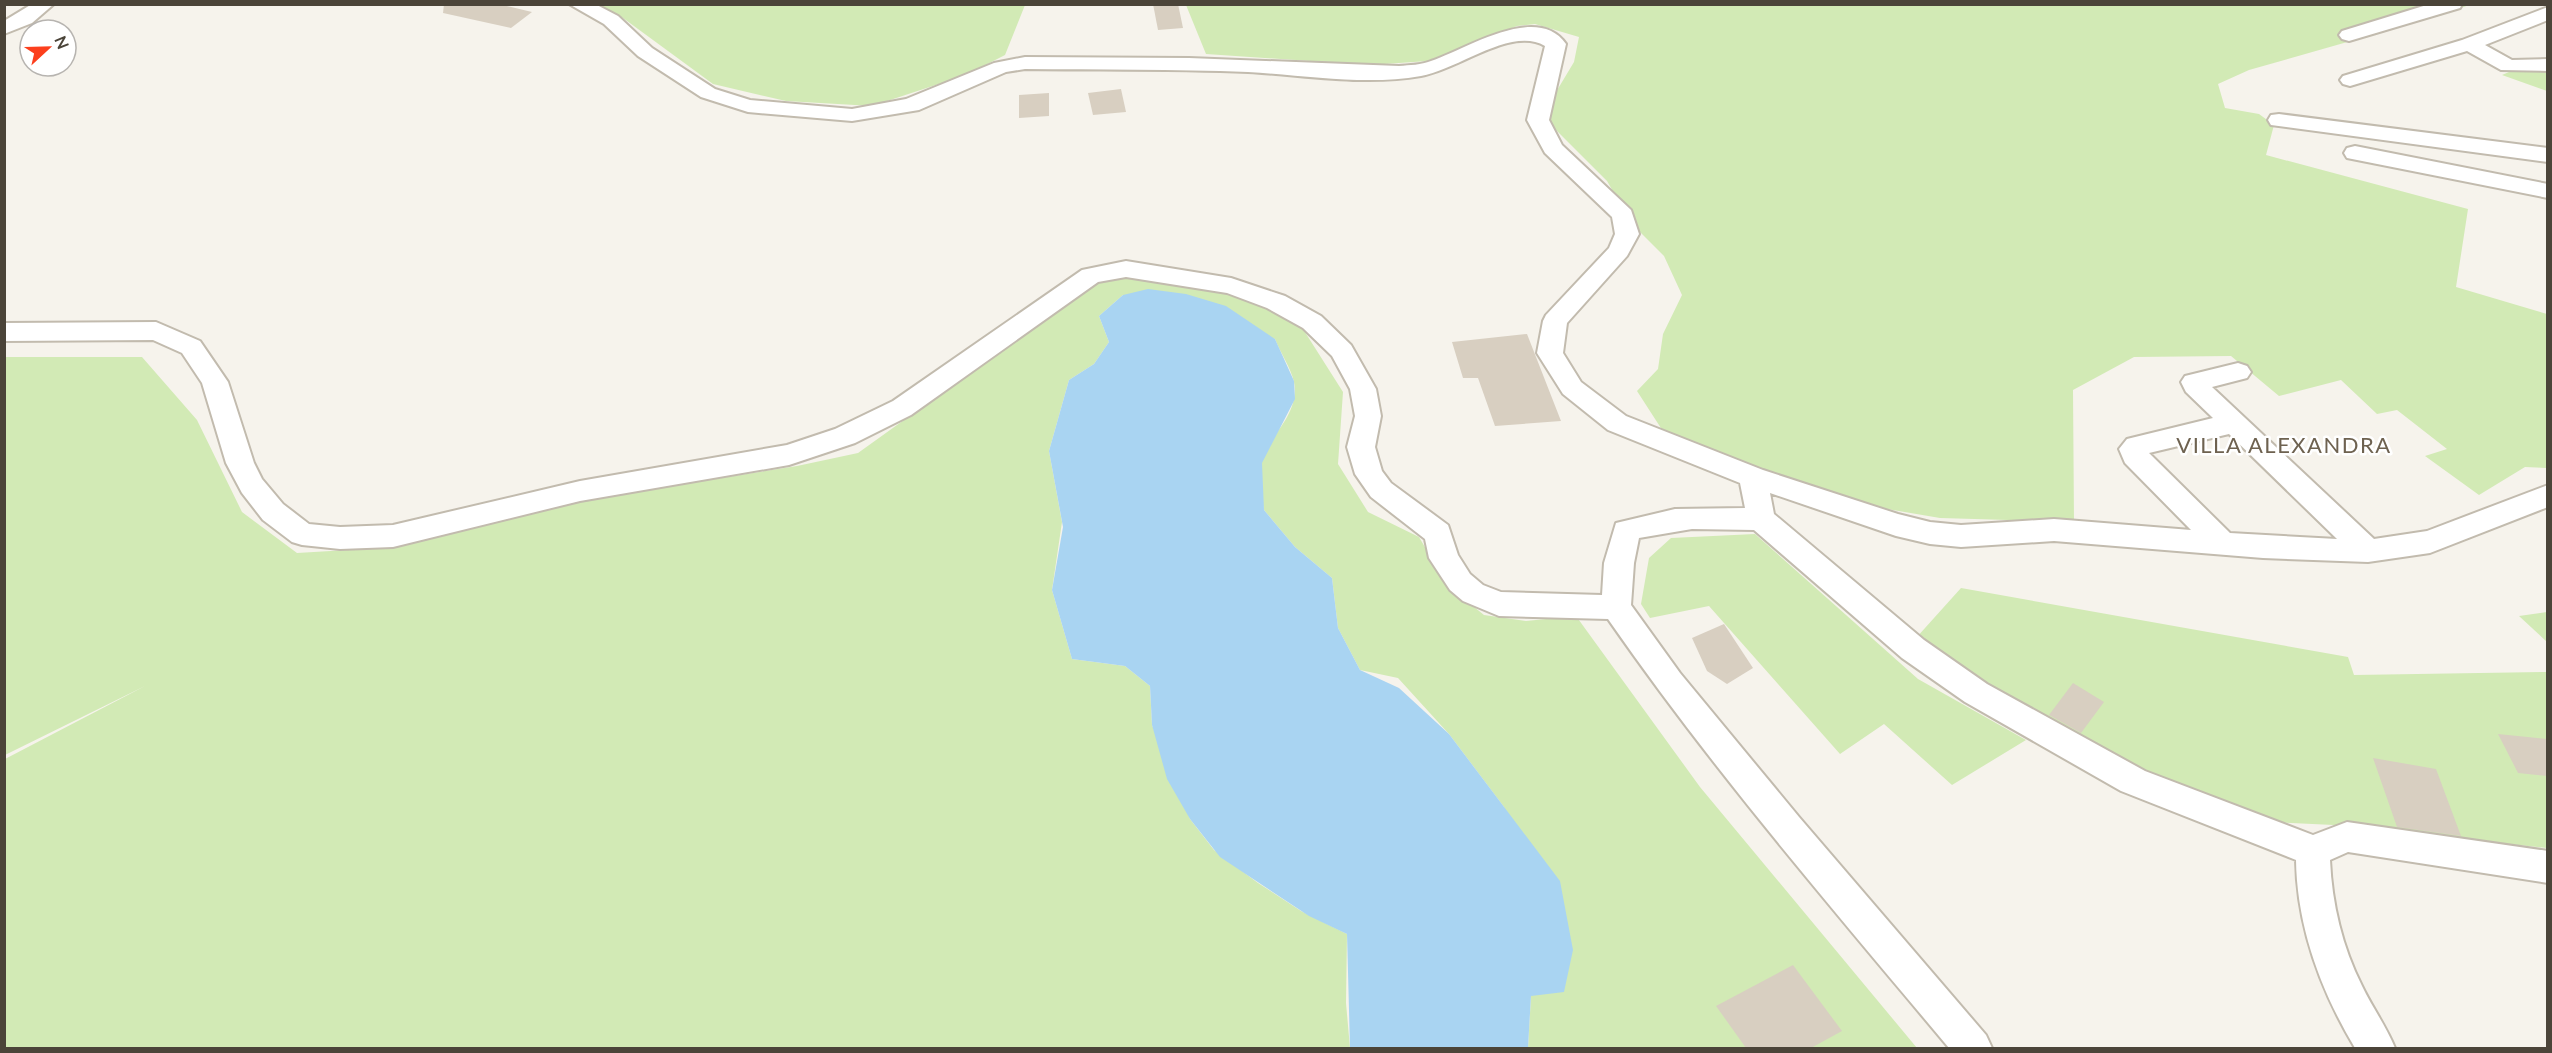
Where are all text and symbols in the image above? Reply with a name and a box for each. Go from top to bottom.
north arrow [18,18,78,78]
text: N [51,33,73,51]
district label: VILLA ALEXANDRA [2176,431,2392,458]

